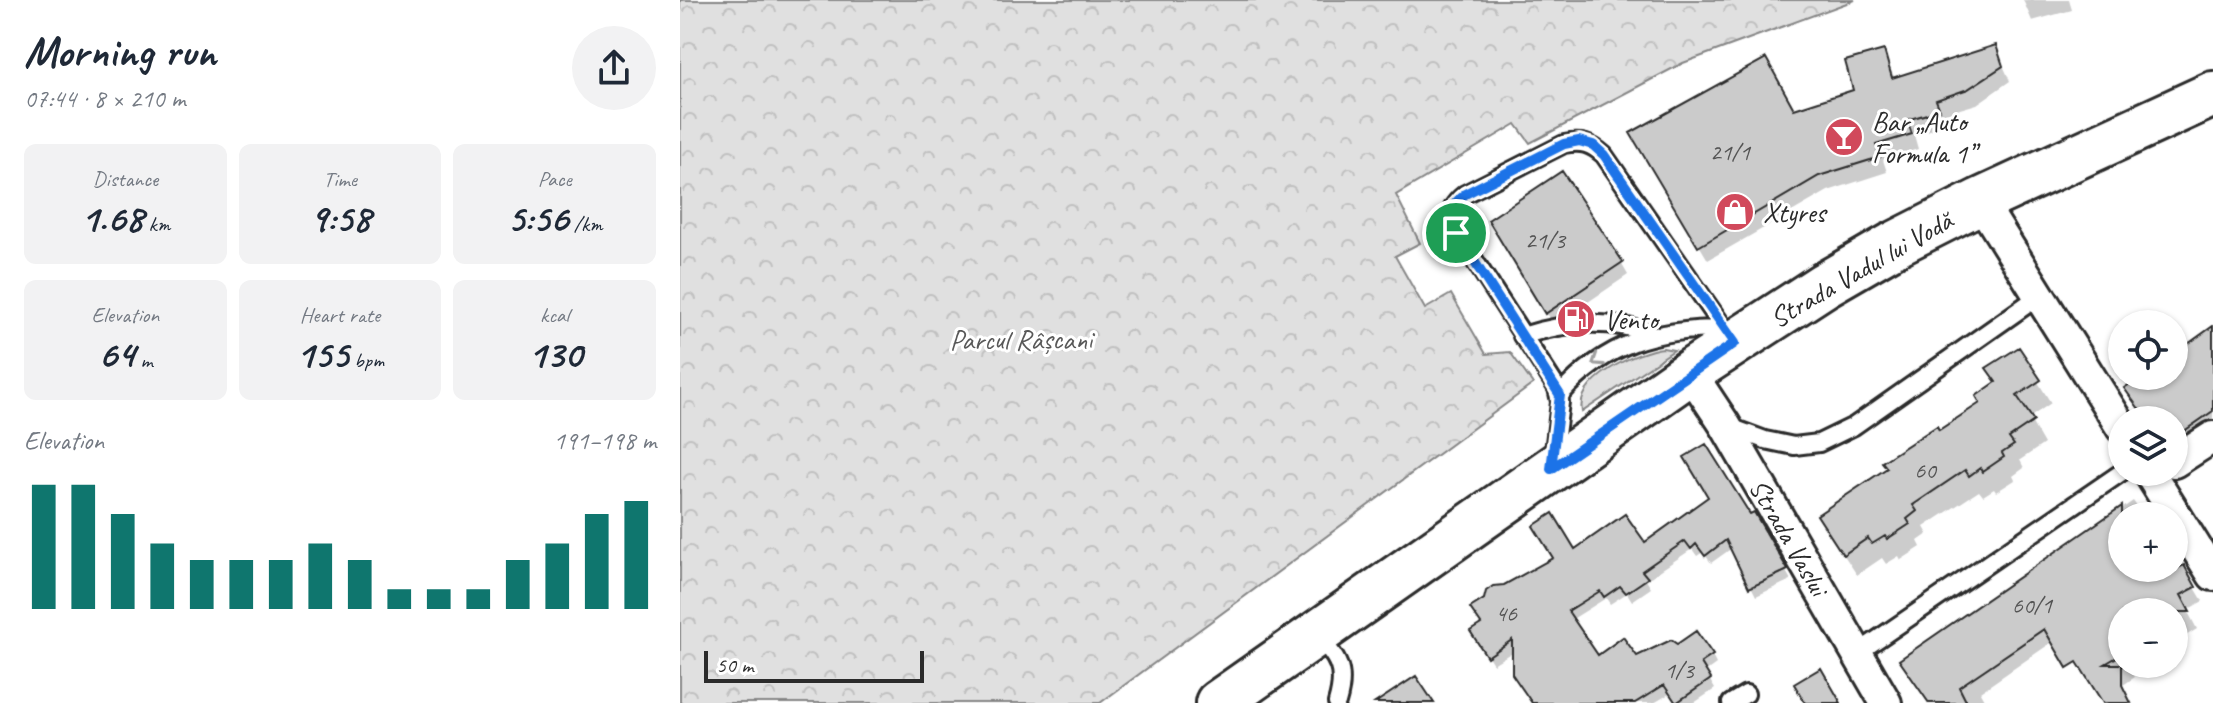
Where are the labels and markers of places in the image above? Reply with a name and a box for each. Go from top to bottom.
place label: Bar „Auto Formula 1” [1872,104,1981,171]
bar icon: Bar „Auto Formula 1” [1823,116,1865,158]
shop icon: Xtyres [1714,191,1756,233]
place label: Xtyres [1763,195,1828,230]
pin [1422,199,1490,267]
fuel station icon: Vento [1555,298,1597,340]
place label: Vento [1604,302,1661,337]

